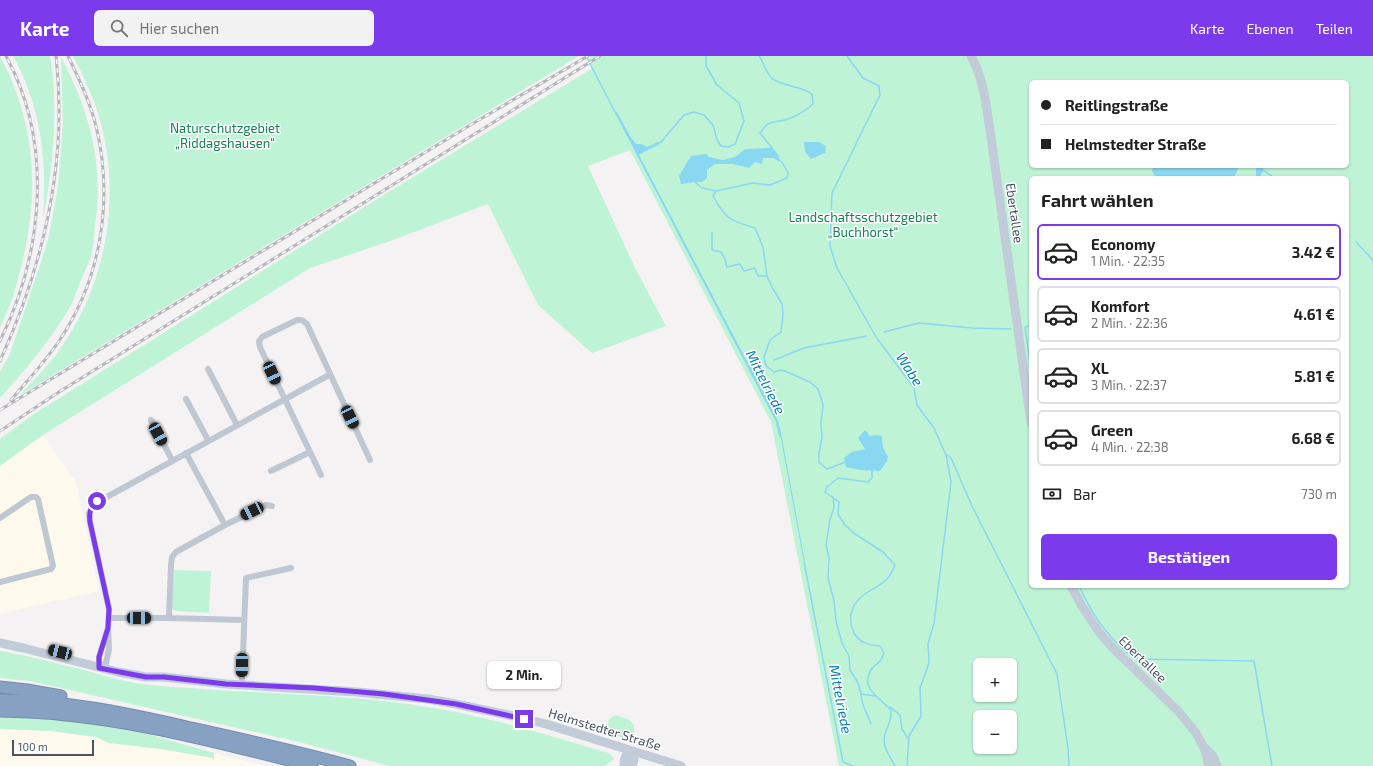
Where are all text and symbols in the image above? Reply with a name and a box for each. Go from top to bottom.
search box [94,10,374,46]
text: Karte [20,17,70,40]
icon: search [108,17,130,39]
text: Hier suchen [140,19,219,37]
text: Karte [1190,20,1225,37]
text: Ebenen [1247,20,1294,37]
text: Teilen [1316,20,1353,37]
text: Reitlingstraße [1065,96,1168,114]
park label: Naturschutzgebiet „Riddagshausen“ [170,120,280,151]
text: Helmstedter Straße [1065,135,1206,153]
street label: Ebertallee [1003,182,1027,244]
text: Fahrt wählen [1041,189,1154,211]
park label: Landschaftsschutzgebiet „Buchhorst“ [788,209,938,240]
icon: car [1043,234,1079,270]
text: Economy [1091,235,1156,253]
text: 3.42 € [1292,243,1335,261]
text: 1 Min. · 22:35 [1091,253,1165,269]
icon: car [1043,296,1079,332]
text: Komfort [1091,297,1150,315]
text: 4.61 € [1294,305,1335,323]
text: 2 Min. · 22:36 [1091,315,1168,331]
water label: Mittelriede [743,347,790,417]
water label: Wabe [893,349,927,389]
icon: car [1043,358,1079,394]
text: XL [1091,359,1109,377]
car [261,360,283,386]
text: 5.81 € [1294,367,1335,385]
text: 3 Min. · 22:37 [1091,377,1167,393]
car [339,404,361,430]
icon: car [1043,420,1079,456]
car [147,421,169,447]
text: Green [1091,421,1133,439]
text: 6.68 € [1291,429,1335,447]
text: 4 Min. · 22:38 [1091,439,1169,455]
icon: cash [1041,483,1063,505]
text: Bar [1073,485,1097,503]
text: 730 m [1301,486,1337,502]
route start [88,492,106,510]
car [239,500,265,522]
button: Bestätigen [1041,534,1337,580]
car [127,612,151,624]
street label: Ebertallee [1116,632,1170,686]
car [47,643,73,661]
car [236,653,248,677]
map controls [973,658,1017,754]
button: + [973,658,1017,702]
callout: 2 Min. [487,661,561,689]
water label: Mittelriede [826,663,856,735]
text: 2 Min. [506,667,542,683]
street label: Helmstedter Straße [547,704,663,754]
route end [515,710,533,728]
button: − [973,710,1017,754]
scale bar [12,738,94,757]
text: 100 m [18,740,48,753]

